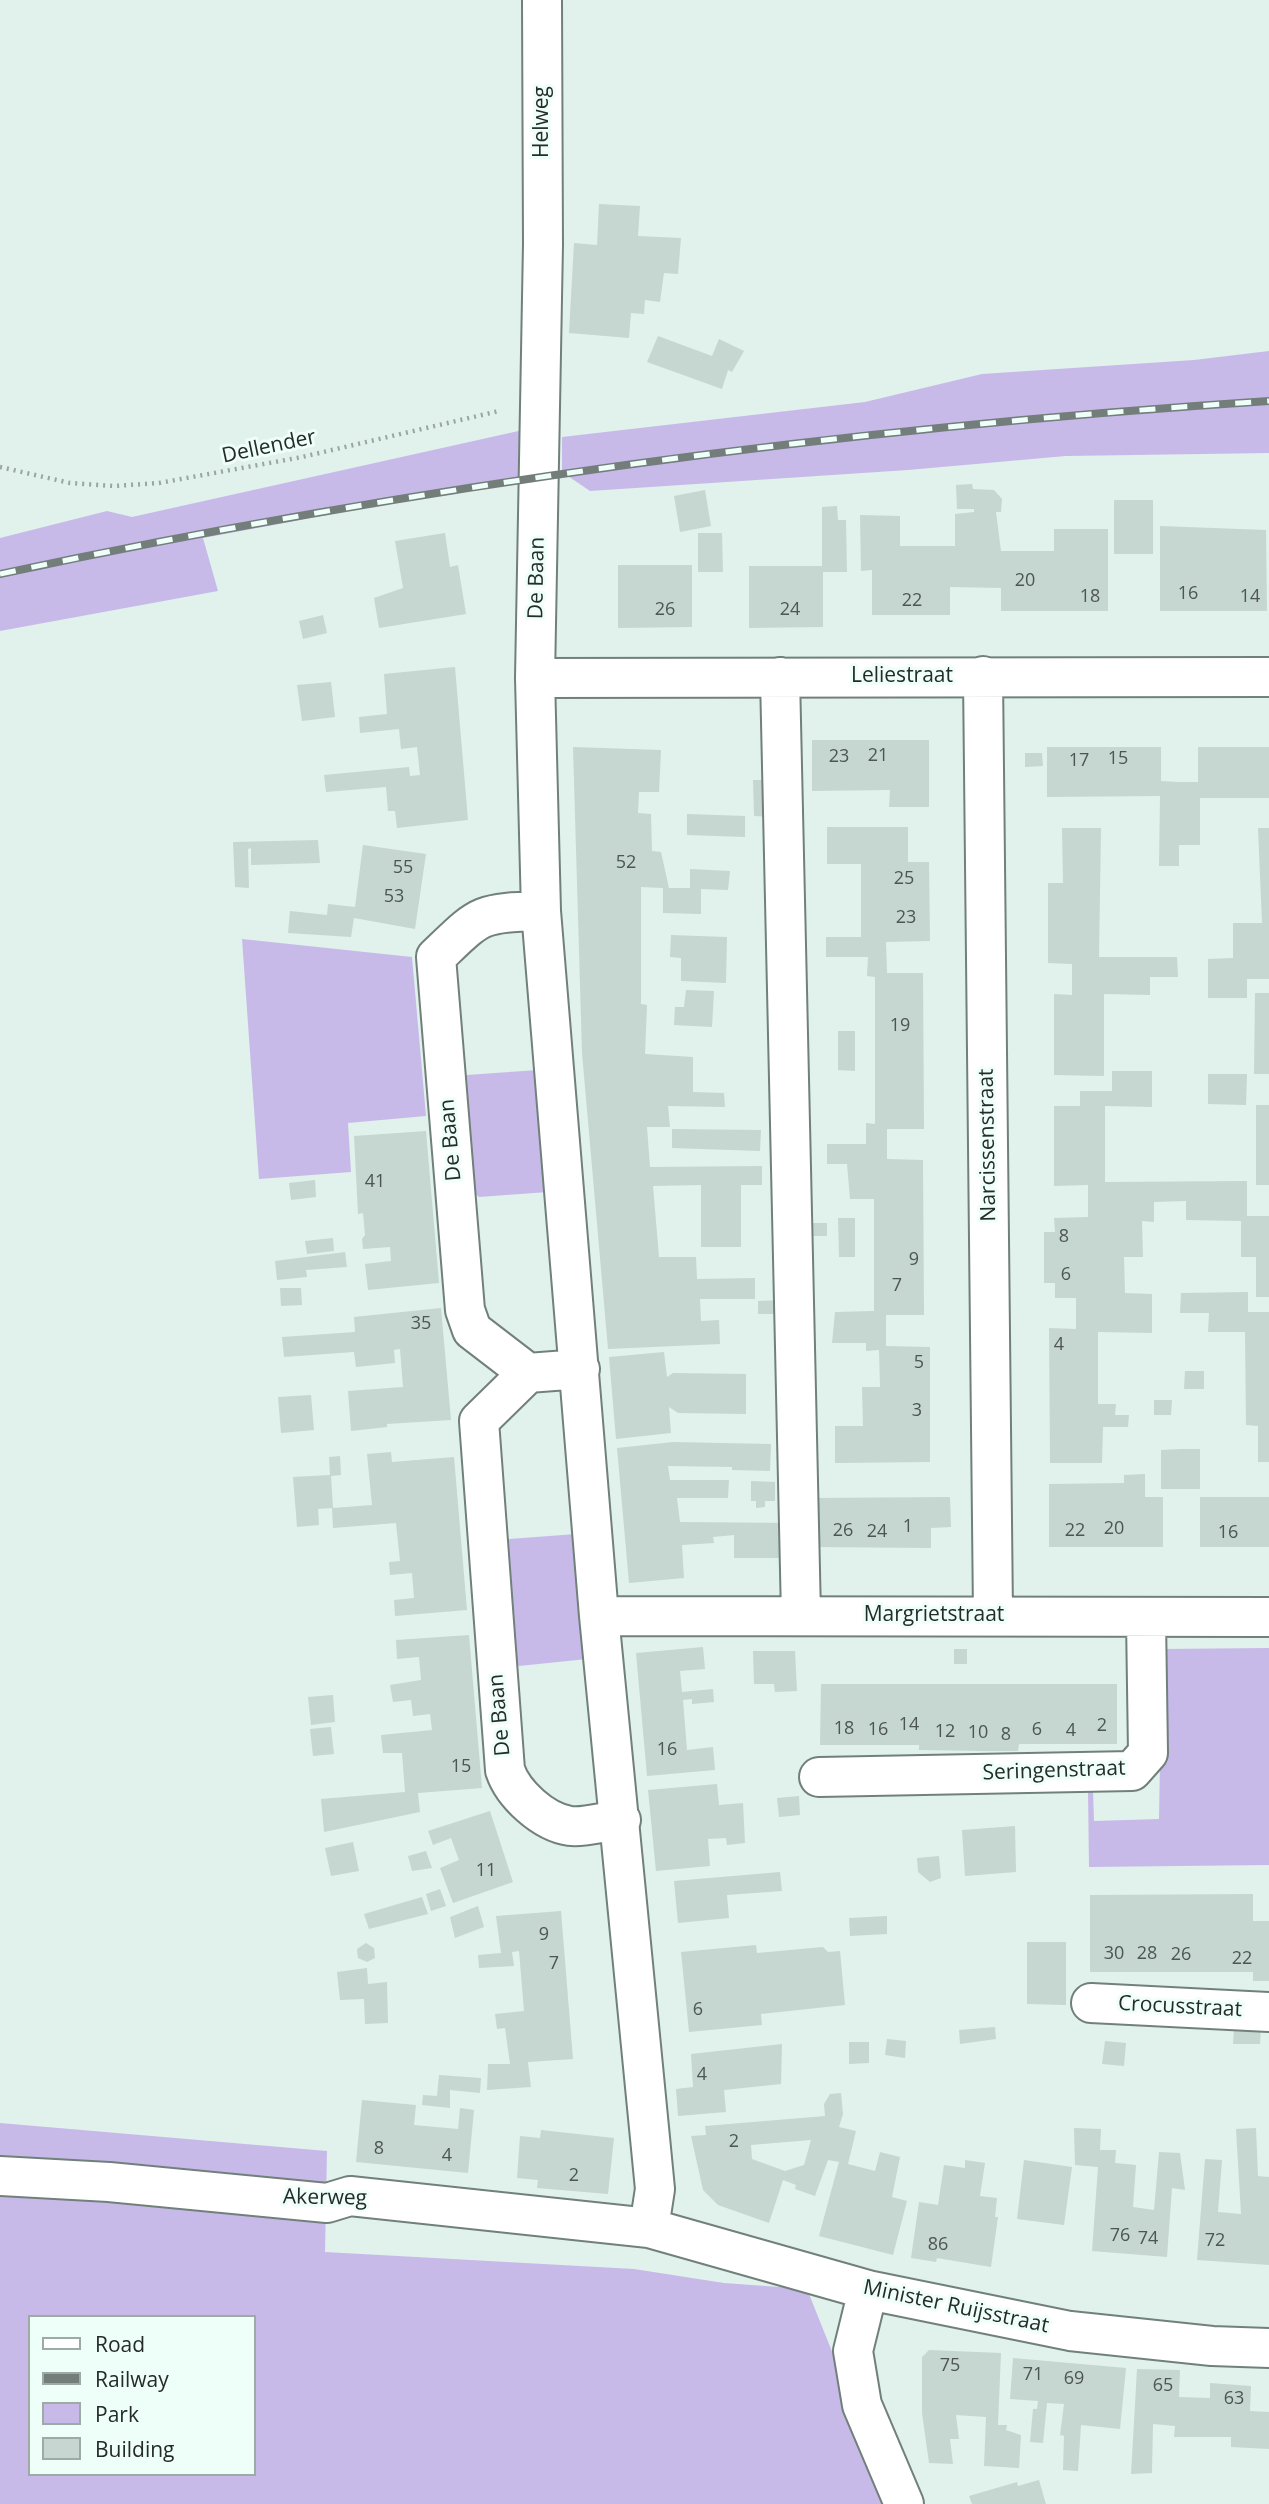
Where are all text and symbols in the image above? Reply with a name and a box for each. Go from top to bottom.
street label: Helweg [529,86,555,158]
street label: Dellender [220,425,318,469]
street label: De Baan [524,537,550,619]
house number: 20 [1015,570,1035,592]
house number: 16 [1178,583,1198,605]
house number: 18 [1080,586,1100,608]
house number: 14 [1240,586,1260,608]
house number: 22 [902,590,922,612]
house number: 26 [655,599,675,621]
house number: 24 [780,599,800,621]
street label: Leliestraat [851,663,953,689]
house number: 21 [868,745,888,767]
house number: 23 [829,746,849,768]
house number: 15 [1108,748,1128,770]
house number: 17 [1069,750,1089,772]
house number: 52 [616,852,636,874]
house number: 55 [393,857,413,879]
house number: 25 [894,868,914,890]
house number: 53 [384,886,404,908]
house number: 23 [896,907,916,929]
house number: 19 [890,1015,910,1037]
street label: Narcissenstraat [974,1068,1002,1222]
street label: De Baan [435,1098,467,1182]
house number: 41 [365,1171,385,1193]
house number: 8 [1059,1226,1069,1248]
house number: 9 [909,1249,919,1271]
house number: 6 [1061,1264,1071,1286]
house number: 7 [892,1275,902,1297]
house number: 35 [411,1313,431,1335]
house number: 4 [1054,1334,1064,1356]
house number: 5 [914,1352,924,1374]
house number: 3 [912,1400,922,1422]
house number: 1 [903,1516,913,1538]
house number: 20 [1104,1518,1124,1540]
house number: 26 [833,1520,853,1542]
house number: 22 [1065,1520,1085,1542]
house number: 24 [867,1521,887,1543]
house number: 16 [1218,1522,1238,1544]
street label: Margrietstraat [864,1602,1004,1628]
street label: De Baan [484,1673,516,1757]
house number: 14 [899,1714,919,1736]
house number: 2 [1097,1715,1107,1737]
house number: 18 [834,1718,854,1740]
house number: 16 [868,1719,888,1741]
house number: 6 [1032,1719,1042,1741]
house number: 4 [1066,1720,1076,1742]
house number: 12 [935,1721,955,1743]
house number: 10 [968,1722,988,1744]
house number: 8 [1001,1724,1011,1746]
house number: 16 [657,1739,677,1761]
house number: 15 [451,1756,471,1778]
street label: Seringenstraat [982,1756,1126,1786]
house number: 11 [476,1860,496,1882]
house number: 9 [539,1924,549,1946]
house number: 30 [1104,1943,1124,1965]
house number: 28 [1137,1943,1157,1965]
house number: 26 [1171,1944,1191,1966]
house number: 22 [1232,1948,1252,1970]
house number: 7 [549,1953,559,1975]
street label: Crocusstraat [1117,1991,1243,2023]
house number: 6 [693,1999,703,2021]
house number: 4 [697,2064,707,2086]
house number: 2 [729,2131,739,2153]
house number: 8 [374,2138,384,2160]
house number: 4 [442,2145,452,2167]
house number: 2 [569,2165,579,2187]
street label: Akerweg [283,2185,367,2211]
house number: 76 [1110,2225,1130,2247]
house number: 74 [1138,2228,1158,2250]
house number: 72 [1205,2230,1225,2252]
house number: 86 [928,2234,948,2256]
street label: Minister Ruijsstraat [861,2275,1051,2339]
legend [28,2315,256,2476]
text: Road [95,2330,145,2358]
house number: 75 [940,2355,960,2377]
house number: 71 [1023,2364,1043,2386]
text: Railway [95,2365,169,2393]
house number: 69 [1064,2368,1084,2390]
house number: 65 [1153,2375,1173,2397]
house number: 63 [1224,2388,1244,2410]
text: Park [95,2400,139,2428]
text: Building [95,2435,174,2463]

